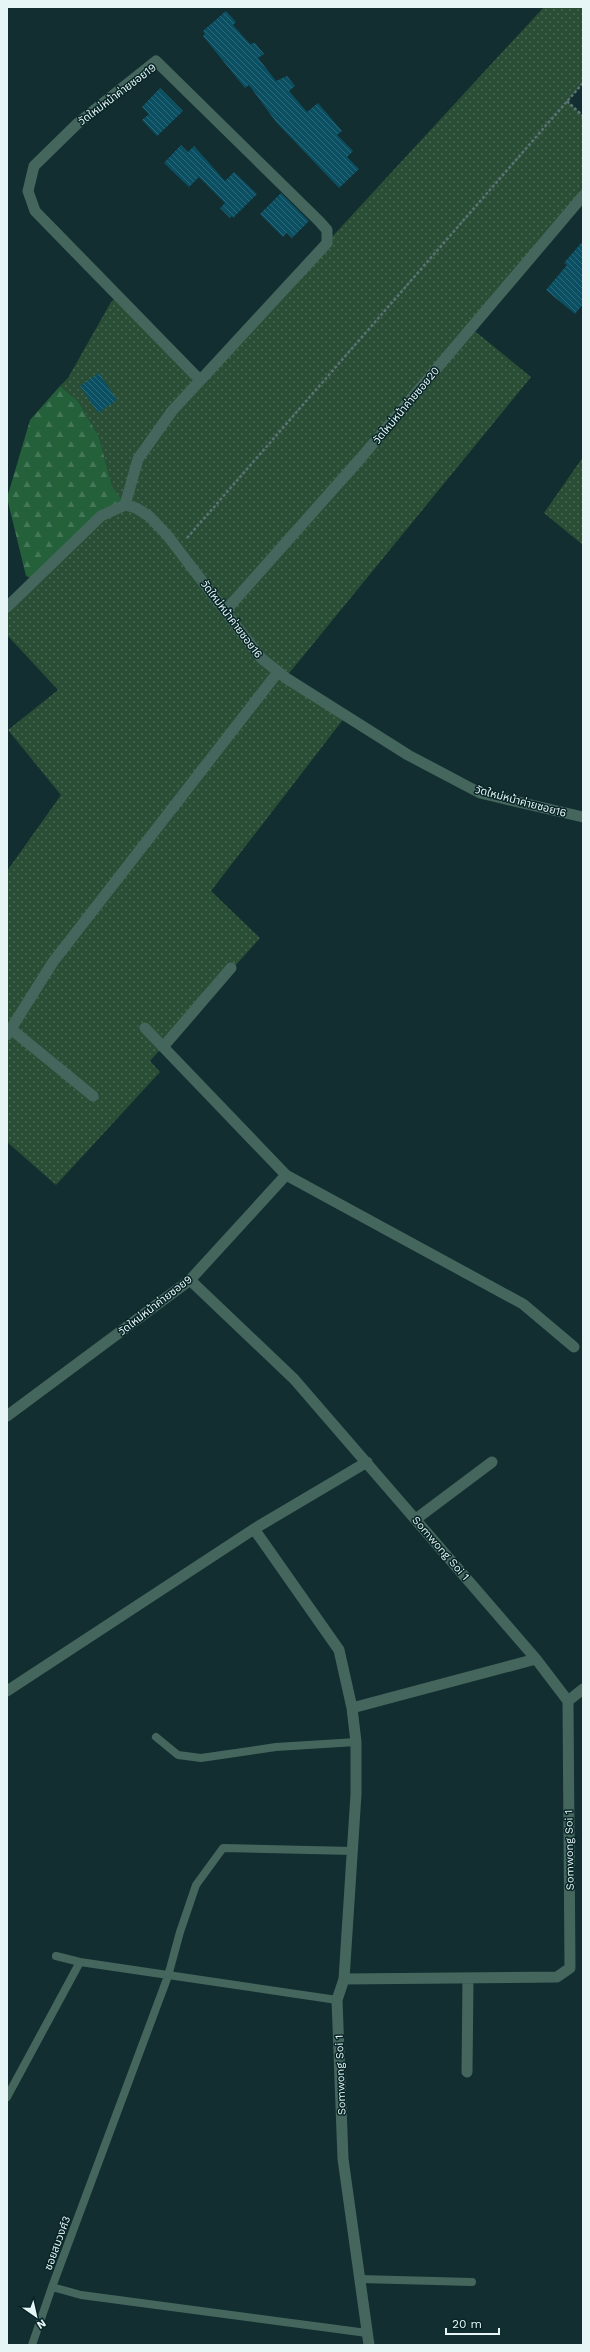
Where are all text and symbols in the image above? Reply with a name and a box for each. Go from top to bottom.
street label: วัดใหม่หน้าค่ายซอย19 [76,61,159,128]
street label: วัดใหม่หน้าค่ายซอย20 [370,364,442,446]
street label: วัดใหม่หน้าค่ายซอย16 [198,578,265,661]
street label: วัดใหม่หน้าค่ายซอย16 [474,783,568,820]
street label: วัดใหม่หน้าค่ายซอย9 [116,1273,195,1338]
street label: Somwong Soi 1 [409,1514,472,1583]
street label: Somwong Soi 1 [562,1810,577,1890]
street label: Somwong Soi 1 [333,2035,348,2115]
street label: ซอยสมวงศ์3 [42,2214,73,2272]
north arrow [16,2296,56,2336]
scale bar [446,2310,499,2336]
text: N [34,2316,48,2332]
text: 20 m [452,2317,482,2331]

